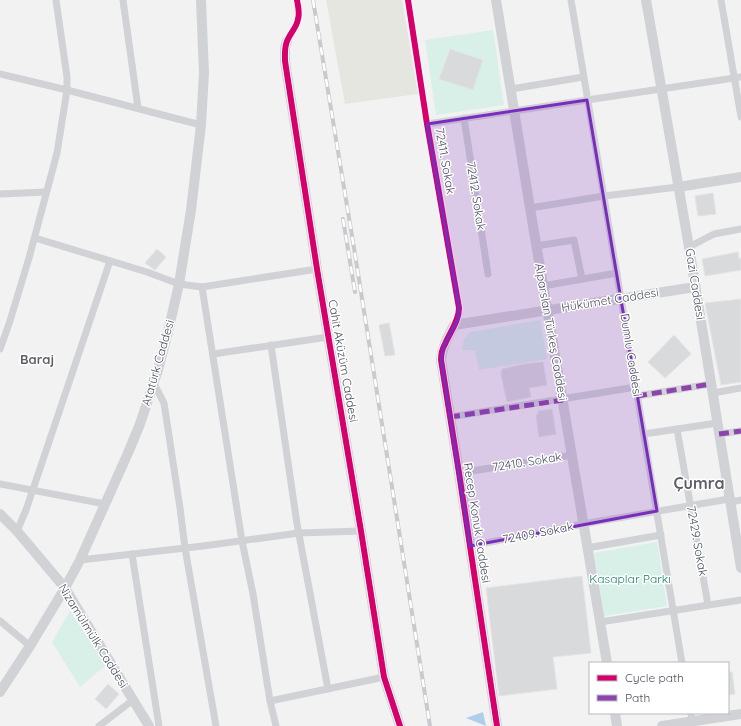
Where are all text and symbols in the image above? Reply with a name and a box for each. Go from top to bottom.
street label: 72411. Sokak [432,126,459,195]
street label: 72412. Sokak [464,160,489,231]
street label: Gazi Caddesi [682,247,709,321]
street label: Alparslan Türkeş Caddesi [532,262,571,402]
street label: Hükümet Caddesi [560,284,660,315]
street label: Cahit Aküzüm Caddesi [325,298,362,423]
street label: Dumlu Caddesi [618,312,645,398]
street label: Atatürk Caddesi [138,318,177,408]
district label: Baraj [20,351,54,367]
street label: 72410. Sokak [491,449,563,474]
street label: Recep Konuk Caddesi [461,462,494,584]
district label: Çumra [674,473,724,493]
street label: 72429. Sokak [684,504,711,577]
street label: 72409. Sokak [501,518,575,547]
park label: Kasaplar Parkı [589,571,671,586]
street label: Nizamülmülk Caddesi [55,581,132,690]
legend [589,662,729,714]
text: Cycle path [625,670,684,685]
text: Path [625,690,650,705]

